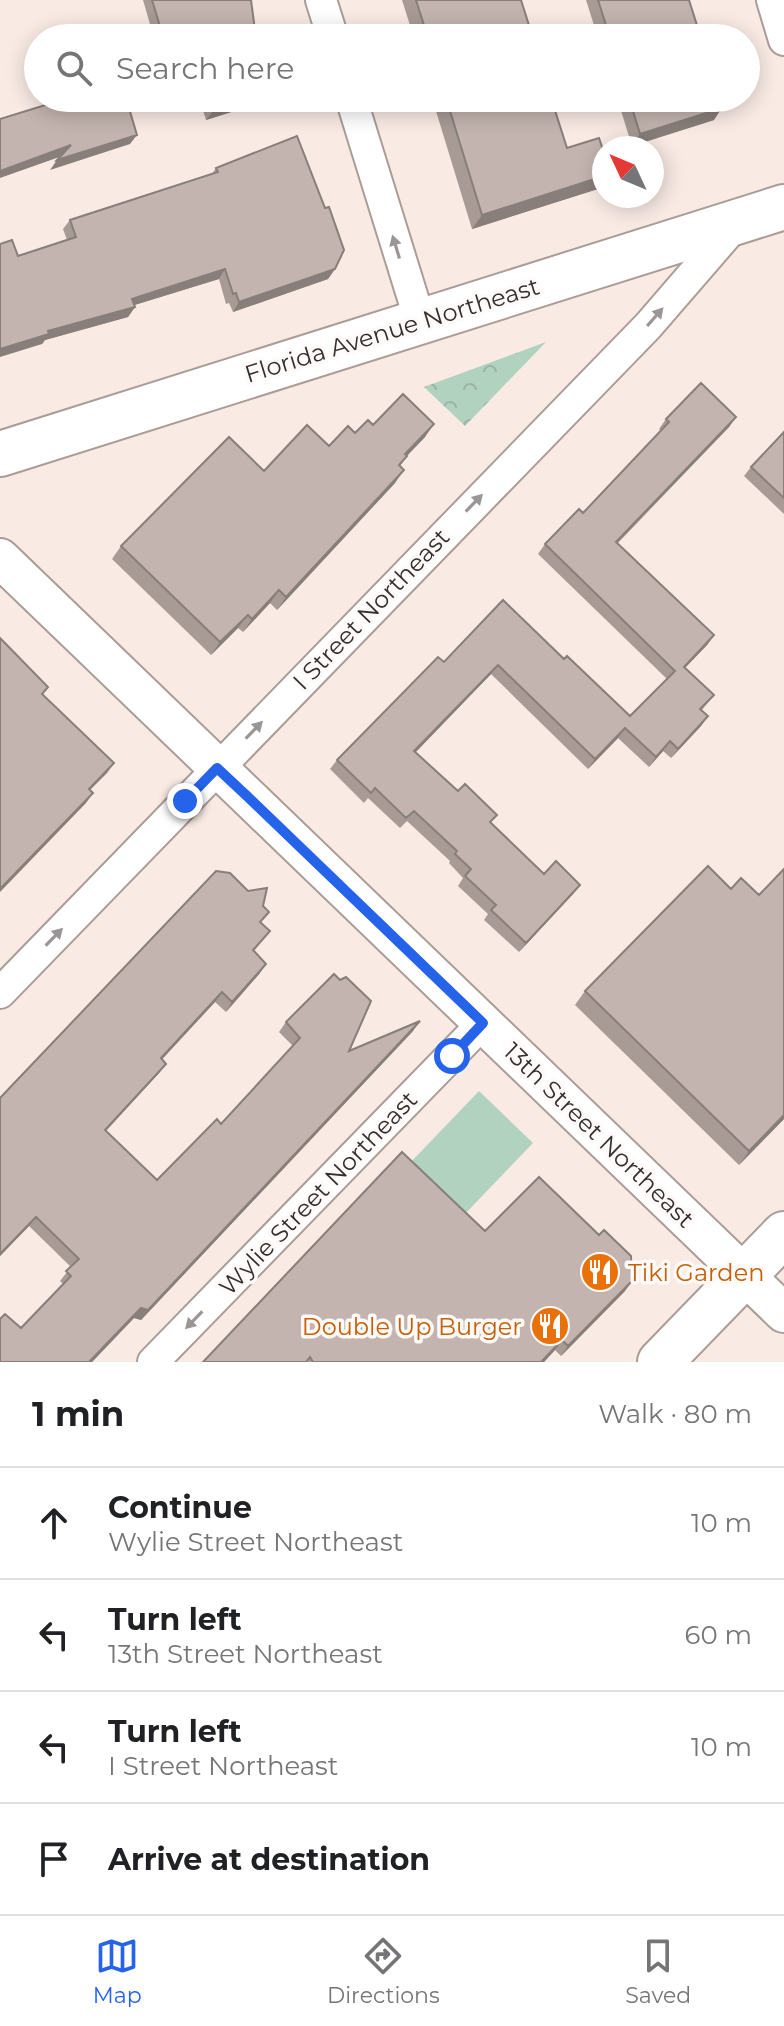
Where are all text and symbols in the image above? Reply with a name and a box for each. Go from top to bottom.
search box [24,24,760,112]
icon: search [52,46,96,90]
text: Search here [116,50,294,87]
north arrow [592,136,664,208]
one-way arrow [389,235,402,259]
street label: Florida Avenue Northeast [241,271,543,389]
one-way arrow [646,307,663,327]
one-way arrow [464,494,483,513]
street label: I Street Northeast [287,522,455,696]
one-way arrow [244,721,263,740]
route end [167,783,203,819]
one-way arrow [44,928,63,947]
street label: 13th Street Northeast [498,1036,700,1234]
route start [434,1038,470,1074]
street label: Wylie Street Northeast [213,1085,423,1301]
restaurant icon: Tiki Garden [579,1251,621,1293]
place label: Tiki Garden [628,1258,764,1287]
restaurant icon: Double Up Burger [529,1305,571,1347]
one-way arrow [185,1310,204,1329]
place label: Double Up Burger [302,1312,522,1341]
text: 1 min [32,1393,124,1435]
text: Walk · 80 m [598,1398,752,1430]
text: Continue [108,1489,252,1526]
icon: ahead [32,1501,76,1545]
text: 10 m [691,1507,752,1539]
text: Wylie Street Northeast [108,1526,403,1558]
text: Turn left [108,1601,241,1638]
icon: left [32,1613,76,1657]
text: 60 m [685,1619,752,1651]
text: 13th Street Northeast [108,1638,383,1670]
text: Turn left [108,1713,241,1750]
icon: left [32,1725,76,1769]
text: 10 m [691,1731,752,1763]
text: I Street Northeast [108,1750,338,1782]
icon: arrive [32,1837,76,1881]
text: Arrive at destination [108,1841,430,1878]
tab: Map [93,1934,142,2009]
tab: Directions [327,1934,440,2009]
tab: Saved [625,1934,691,2009]

